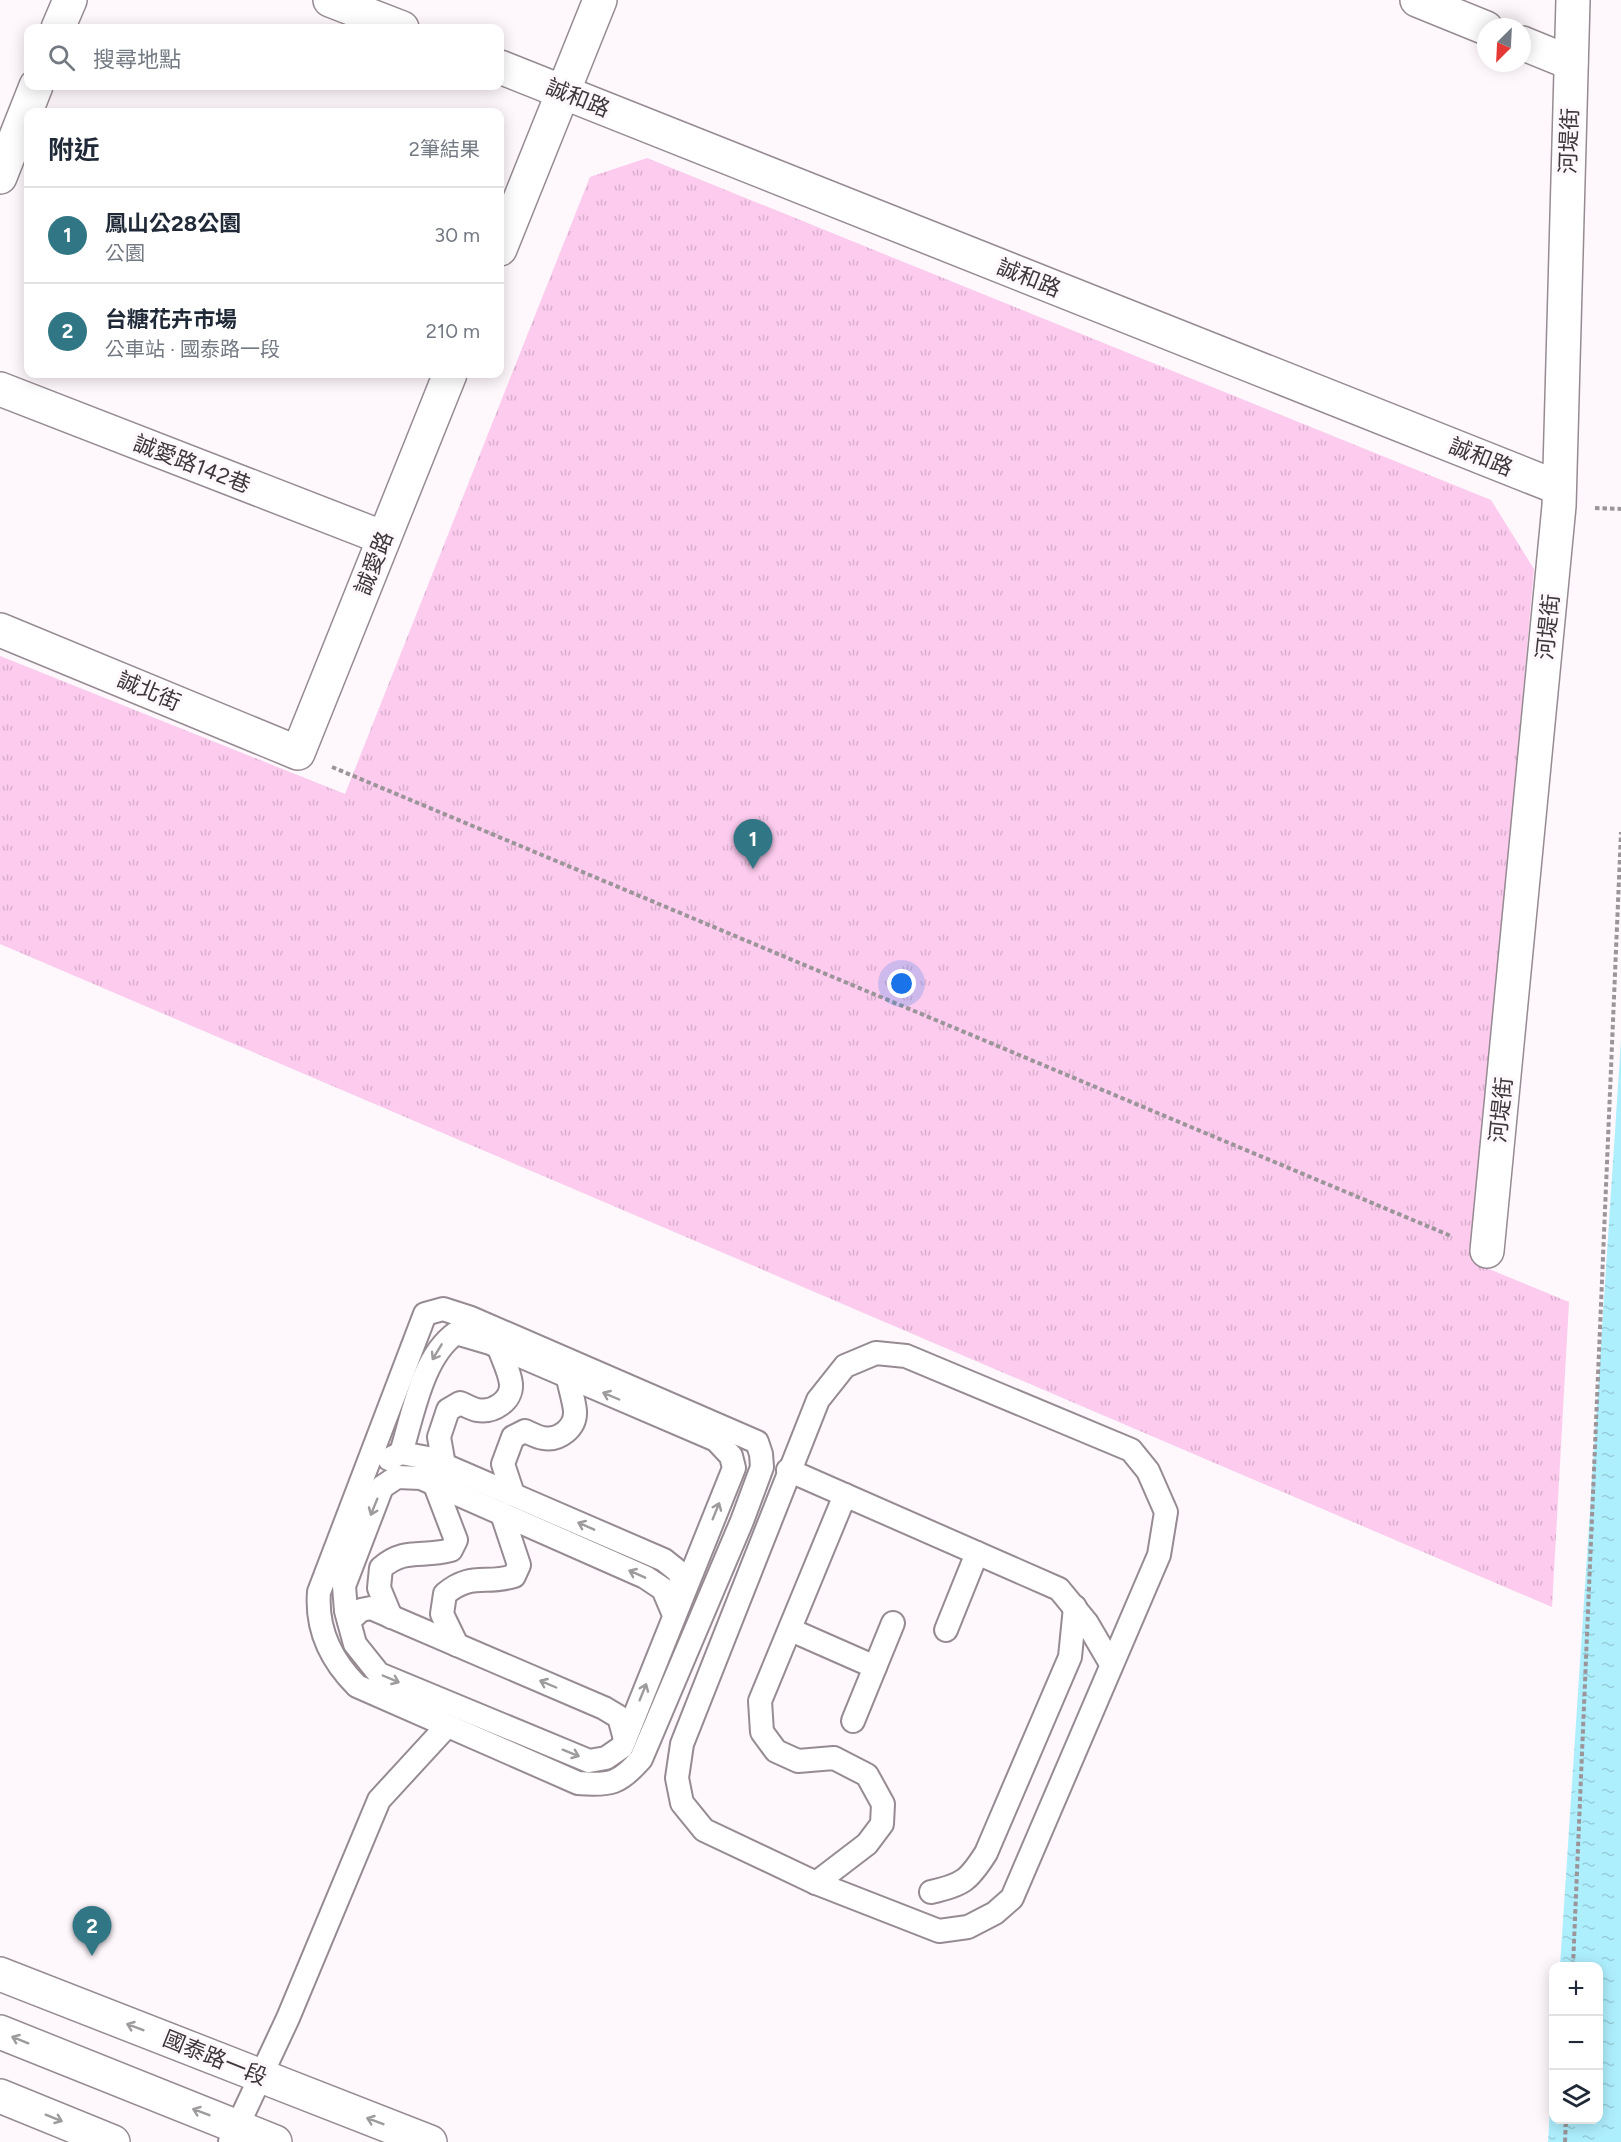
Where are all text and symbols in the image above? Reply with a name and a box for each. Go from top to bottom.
north arrow [1477,18,1531,72]
search box [24,24,504,90]
icon: search [45,41,78,74]
text: 搜尋地點 [93,46,181,73]
street label: 誠和路 [542,73,614,123]
street label: 河堤街 [1554,108,1584,174]
text: 附近 [48,134,100,166]
text: 2筆結果 [409,137,480,161]
text: 鳳山公28公園 [105,210,241,237]
text: 1 [63,223,72,247]
text: 30 m [434,223,480,247]
text: 公園 [105,241,145,265]
street label: 誠和路 [993,253,1065,303]
text: 台糖花卉市場 [105,306,237,333]
text: 2 [62,319,73,343]
text: 210 m [426,319,480,343]
text: 公車站 · 國泰路一段 [105,337,280,361]
street label: 誠愛路142巷 [130,429,254,499]
street label: 誠和路 [1445,432,1517,482]
street label: 誠愛路 [349,527,399,599]
street label: 河堤街 [1531,593,1565,661]
street label: 誠北街 [113,666,185,716]
pin: 1 [734,820,772,869]
your location [887,969,916,998]
street label: 河堤街 [1484,1076,1518,1144]
one-way arrow [430,1343,442,1360]
one-way arrow [602,1390,621,1401]
one-way arrow [368,1497,379,1516]
one-way arrow [711,1502,722,1521]
one-way arrow [578,1520,596,1531]
one-way arrow [628,1568,647,1579]
one-way arrow [381,1674,399,1685]
one-way arrow [540,1678,558,1689]
one-way arrow [639,1683,650,1702]
one-way arrow [561,1748,580,1759]
pin: 2 [72,1906,112,1956]
map controls [1549,1962,1603,2124]
button: + [1549,1962,1603,2016]
button: − [1549,2016,1603,2070]
one-way arrow [126,2021,145,2032]
street label: 國泰路一段 [159,2025,271,2091]
one-way arrow [11,2034,30,2045]
button: layers [1549,2070,1603,2124]
one-way arrow [192,2106,211,2117]
one-way arrow [44,2113,63,2124]
one-way arrow [367,2115,385,2126]

